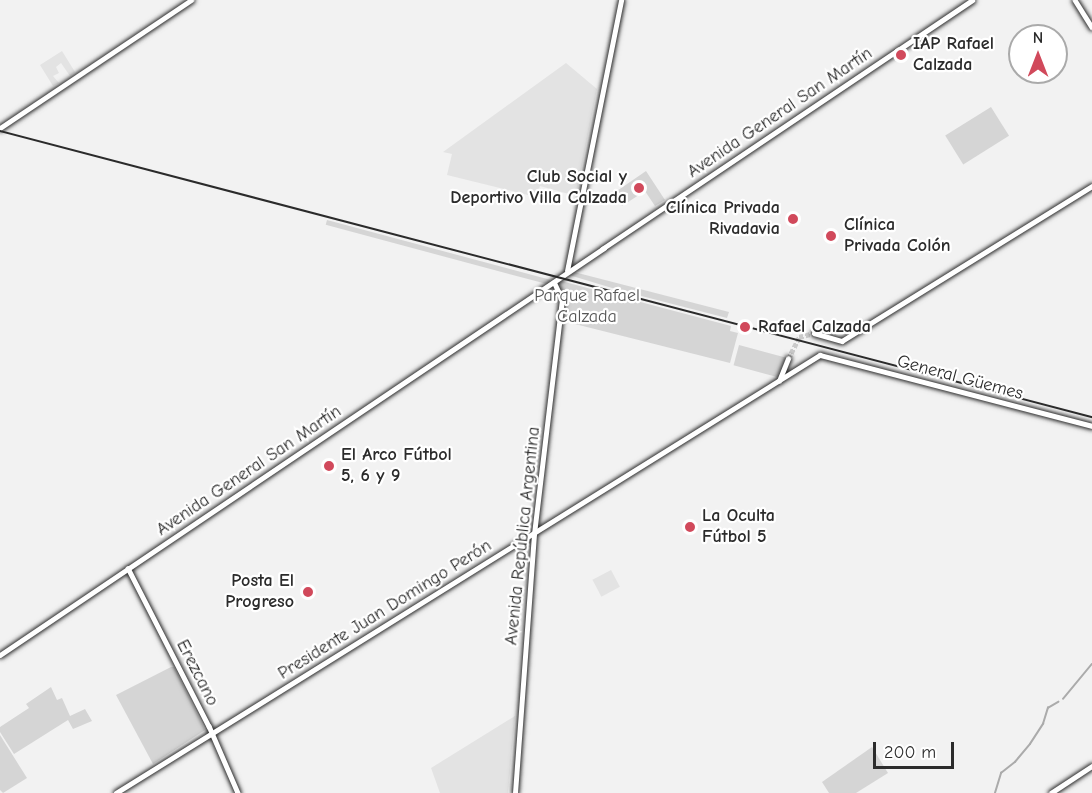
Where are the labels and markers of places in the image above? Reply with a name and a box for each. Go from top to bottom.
place label: IAP Rafael Calzada [913,34,994,76]
marker: IAP Rafael Calzada [894,48,908,62]
place label: Club Social y Deportivo Villa Calzada [450,167,627,210]
marker: Club Social y Deportivo Villa Calzada [632,181,646,195]
place label: Clínica Privada Rivadavia [666,198,780,240]
marker: Clínica Privada Rivadavia [784,210,802,228]
place label: Clínica Privada Colón [844,215,950,258]
marker: Clínica Privada Colón [822,227,840,245]
place label: Rafael Calzada [758,316,871,338]
marker: Rafael Calzada [736,318,754,336]
place label: El Arco Fútbol 5, 6 y 9 [341,445,452,488]
marker: El Arco Fútbol 5, 6 y 9 [322,459,336,473]
place label: La Oculta Fútbol 5 [702,506,775,548]
marker: La Oculta Fútbol 5 [683,520,697,534]
place label: Posta El Progreso [225,571,294,614]
marker: Posta El Progreso [299,583,317,601]

